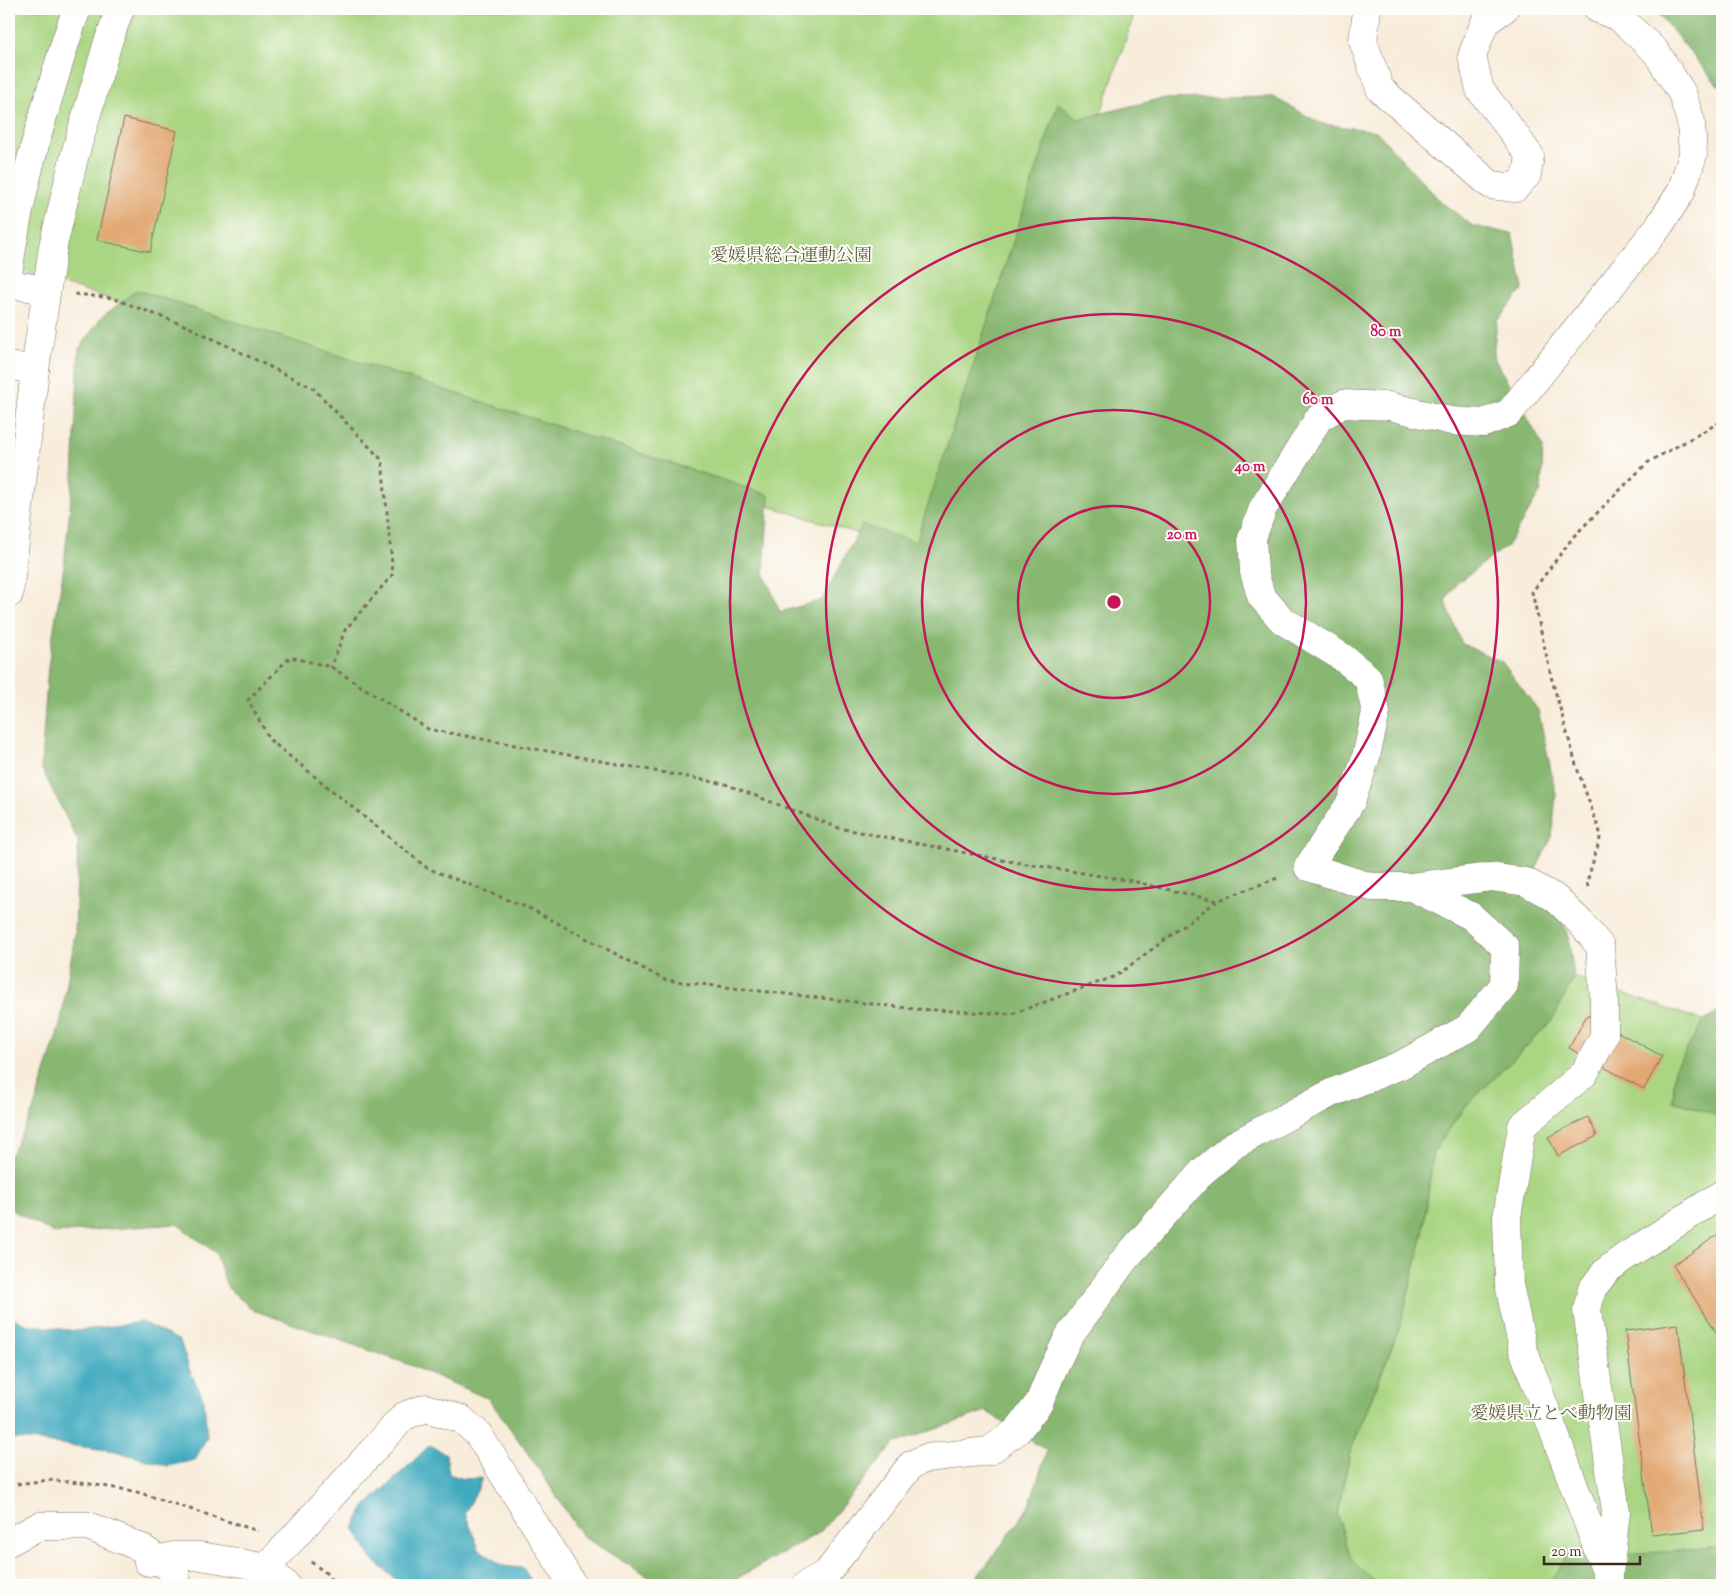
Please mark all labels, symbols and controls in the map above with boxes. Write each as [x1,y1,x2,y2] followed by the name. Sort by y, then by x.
[710,244,872,270] park label: 愛媛県総合運動公園
[1370,322,1402,343] text: 80 m
[1303,390,1334,411] text: 60 m
[1234,457,1266,478] text: 40 m
[1167,525,1198,546] text: 20 m
[1105,593,1123,611] centre of rings
[1470,1402,1632,1428] park label: 愛媛県立とべ動物園
[1544,1534,1640,1566] scale bar
[1551,1542,1582,1563] text: 20 m

